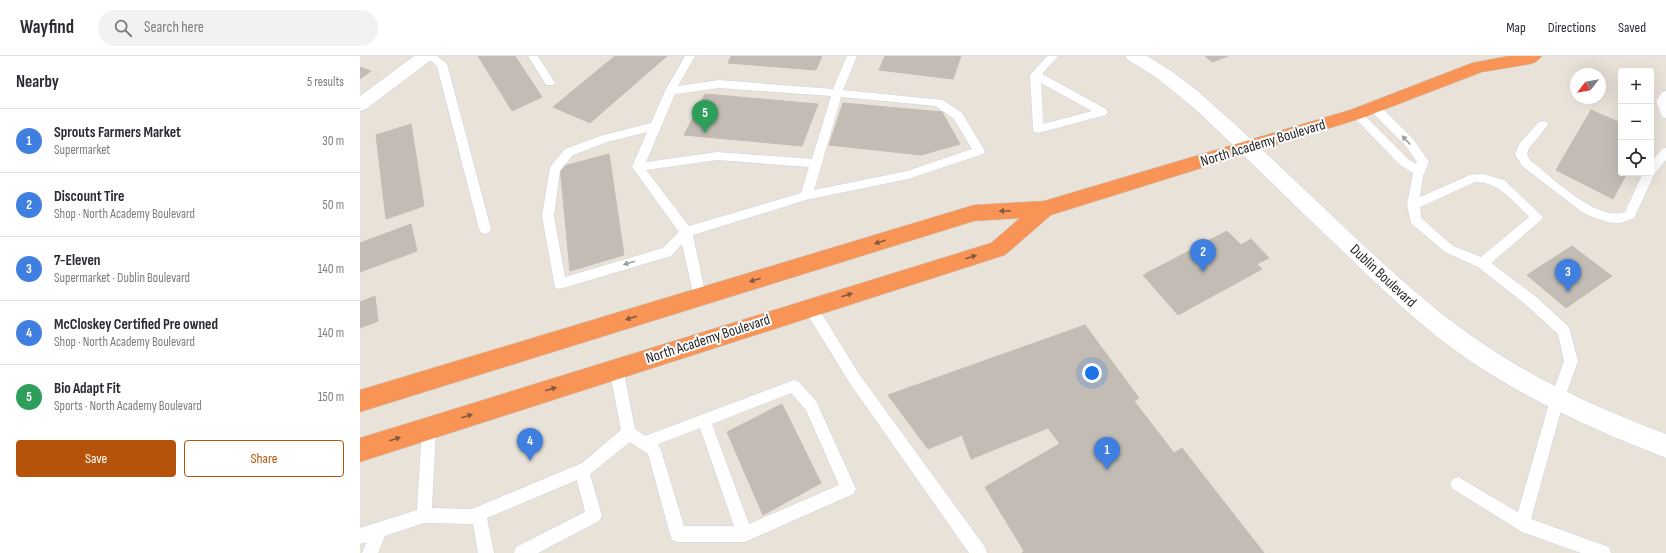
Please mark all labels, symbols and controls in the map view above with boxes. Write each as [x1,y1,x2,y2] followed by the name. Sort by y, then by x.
[98,10,378,46] search box
[20,16,74,39] text: Wayfind
[112,17,134,39] icon: search
[144,18,204,37] text: Search here
[1506,19,1526,36] text: Map
[1548,19,1596,36] text: Directions
[1618,19,1646,36] text: Saved
[1570,68,1606,104] north arrow
[1618,68,1654,176] map controls
[1618,68,1654,104] button: +
[16,72,59,92] text: Nearby
[307,74,344,90] text: 5 results
[692,100,718,133] pin: 5
[1618,104,1654,140] button: −
[1198,115,1328,171] street label: North Academy Boulevard
[54,123,181,142] text: Sprouts Farmers Market
[26,133,32,149] text: 1
[322,133,344,149] text: 30 m
[1401,135,1411,145] one-way arrow
[1618,140,1654,176] button: locate
[54,142,110,158] text: Supermarket
[54,187,124,206] text: Discount Tire
[26,197,32,213] text: 2
[323,197,344,213] text: 50 m
[54,206,195,222] text: Shop · North Academy Boulevard
[999,208,1011,215] one-way arrow
[873,239,885,245] one-way arrow
[1190,239,1216,272] pin: 2
[1346,240,1420,312] street label: Dublin Boulevard
[54,251,101,270] text: 7-Eleven
[965,254,977,260] one-way arrow
[1555,259,1581,292] pin: 3
[623,260,635,266] one-way arrow
[26,261,32,277] text: 3
[318,261,344,277] text: 140 m
[54,270,190,286] text: Supermarket · Dublin Boulevard
[749,277,761,283] one-way arrow
[841,292,853,298] one-way arrow
[643,310,773,368] street label: North Academy Boulevard
[54,315,218,334] text: McCloskey Certified Pre owned
[625,315,637,321] one-way arrow
[26,325,32,341] text: 4
[318,325,344,341] text: 140 m
[54,334,195,350] text: Shop · North Academy Boulevard
[1082,363,1102,383] your location
[54,379,121,398] text: Bio Adapt Fit
[545,386,557,392] one-way arrow
[26,389,32,405] text: 5
[318,389,344,405] text: 150 m
[54,398,202,414] text: Sports · North Academy Boulevard
[461,413,473,419] one-way arrow
[517,428,543,461] pin: 4
[389,436,401,442] one-way arrow
[1094,437,1120,470] pin: 1
[16,440,176,477] button: Save
[184,440,344,477] button: Share

